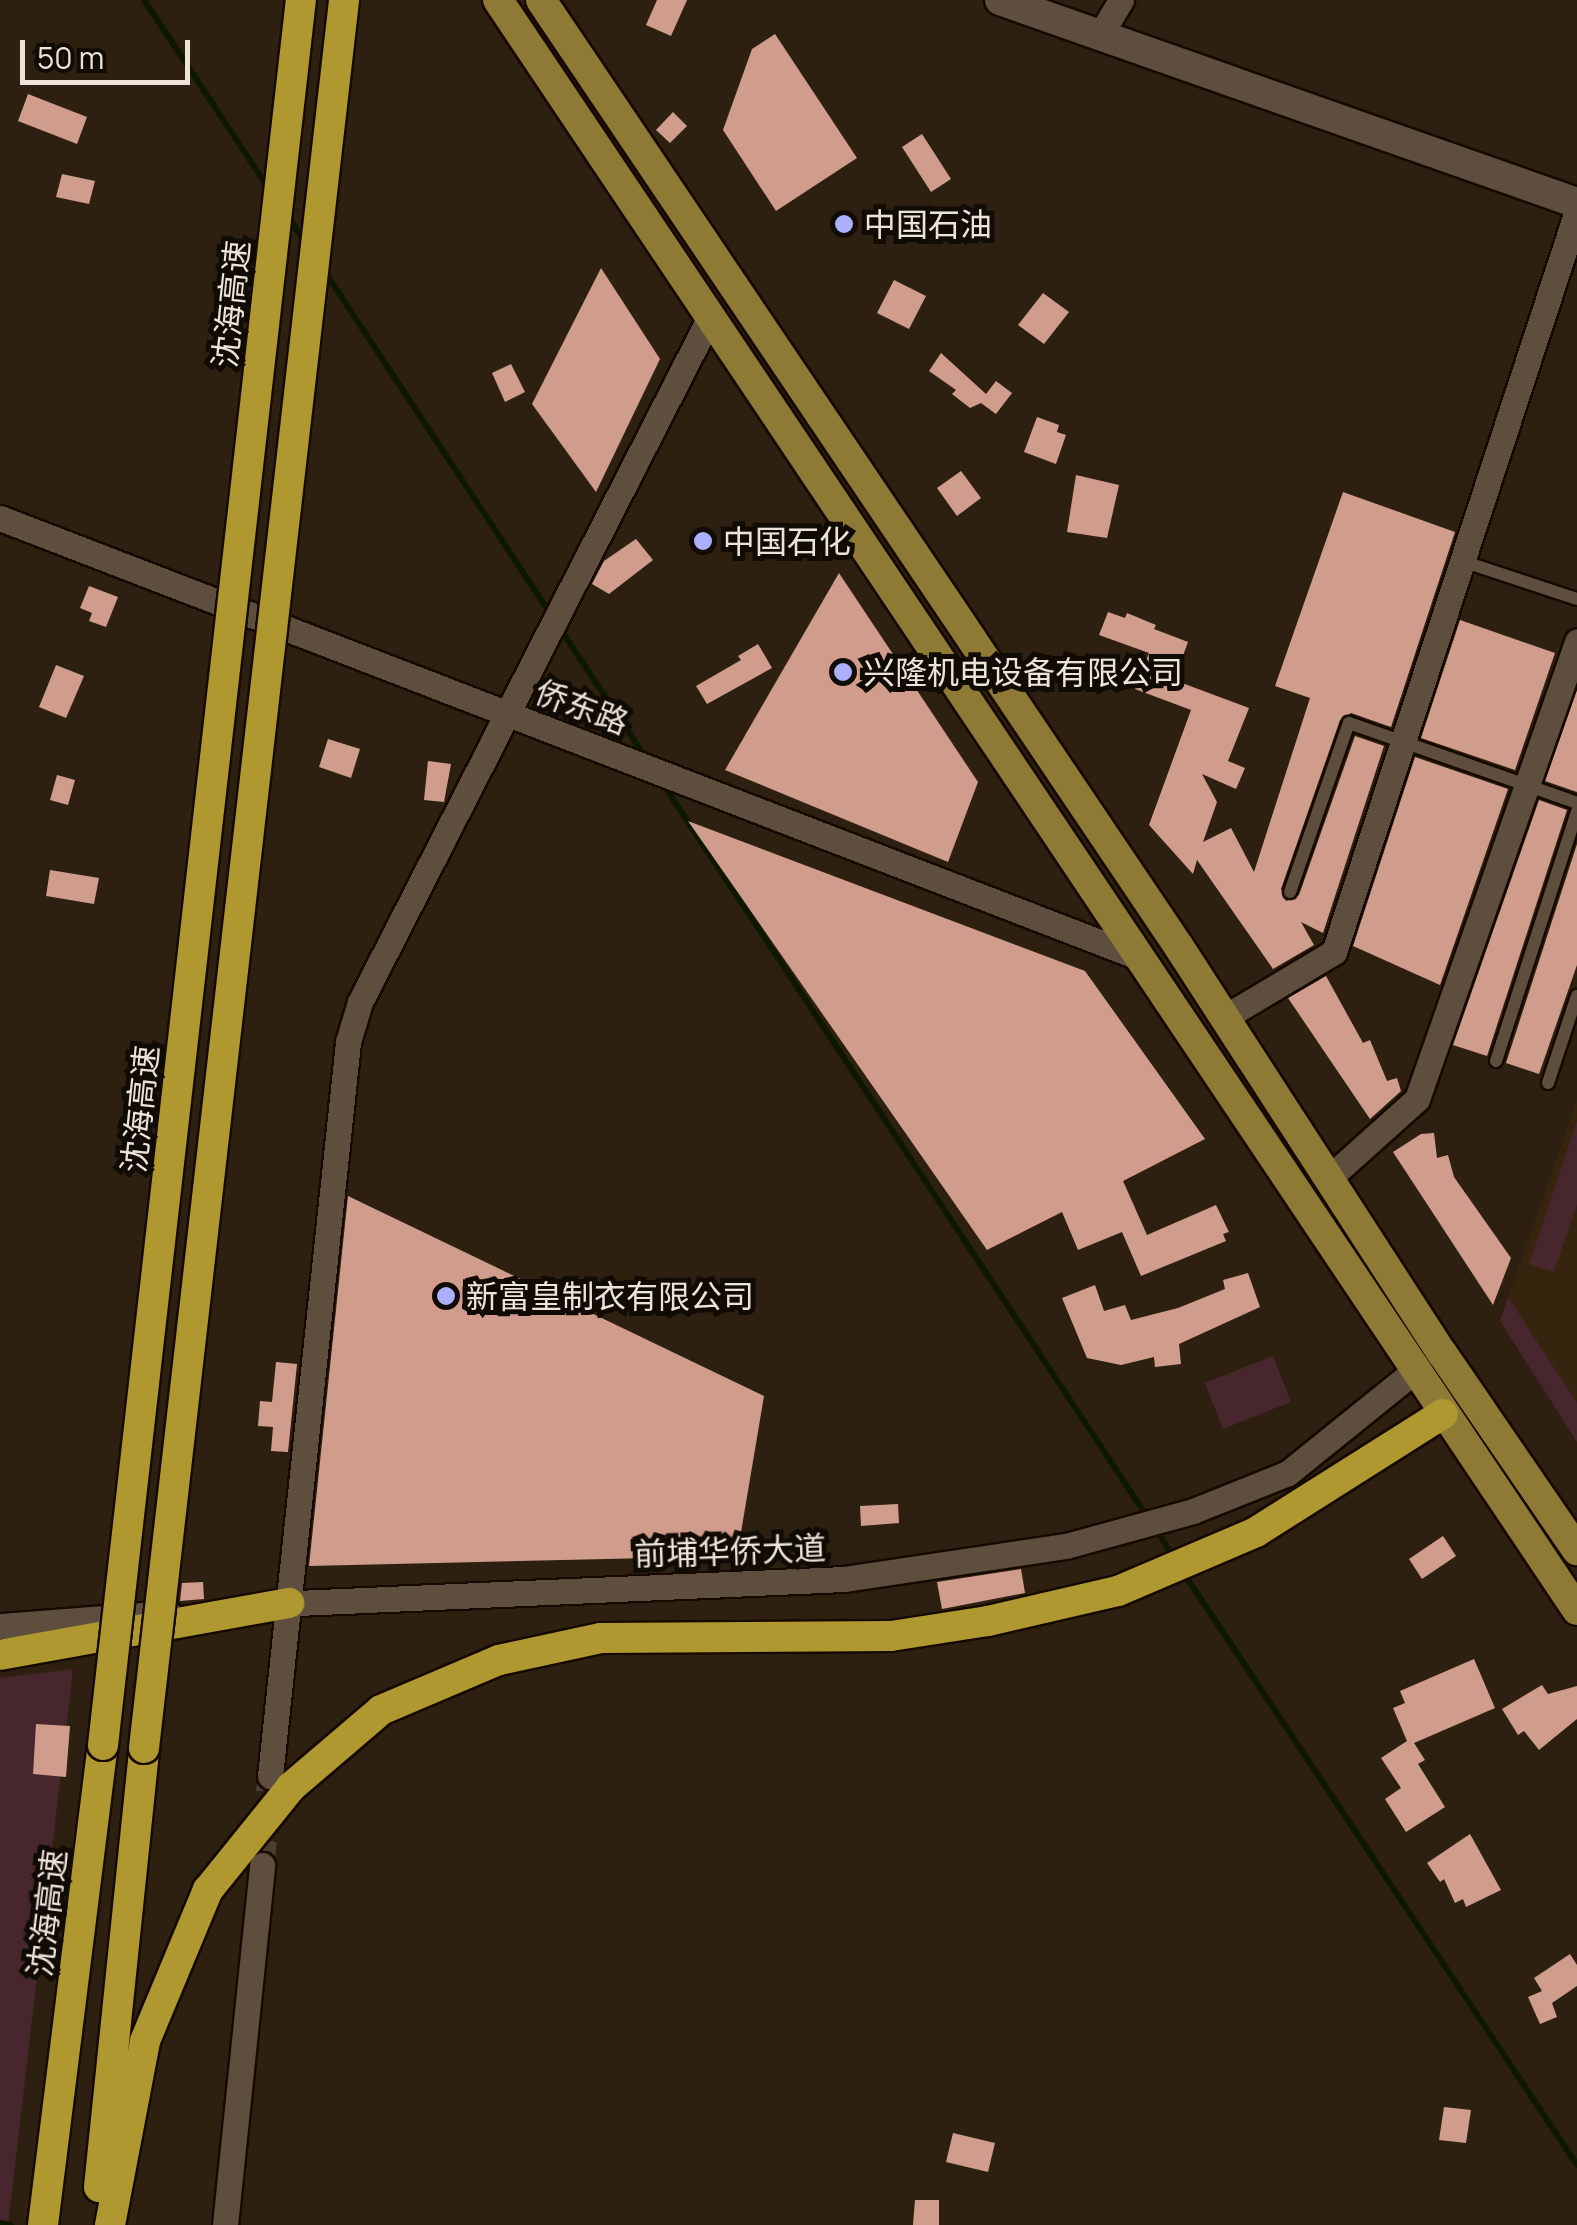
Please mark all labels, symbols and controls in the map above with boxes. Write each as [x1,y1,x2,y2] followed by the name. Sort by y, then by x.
[25,20,195,82] scale bar
[37,37,104,78] text: 50 m
[864,205,992,243] place label: 中国石油
[833,213,855,235] marker: 中国石油
[205,238,257,370] street label: 沈海高速
[723,522,851,560] place label: 中国石化
[692,530,714,552] marker: 中国石化
[863,653,1183,691] place label: 兴隆机电设备有限公司
[832,661,854,683] marker: 兴隆机电设备有限公司
[530,672,634,742] street label: 侨东路
[114,1043,166,1175] street label: 沈海高速
[466,1277,754,1315] place label: 新富皇制衣有限公司
[435,1285,457,1307] marker: 新富皇制衣有限公司
[633,1528,827,1574] street label: 前埔华侨大道
[20,1847,74,1979] street label: 沈海高速

